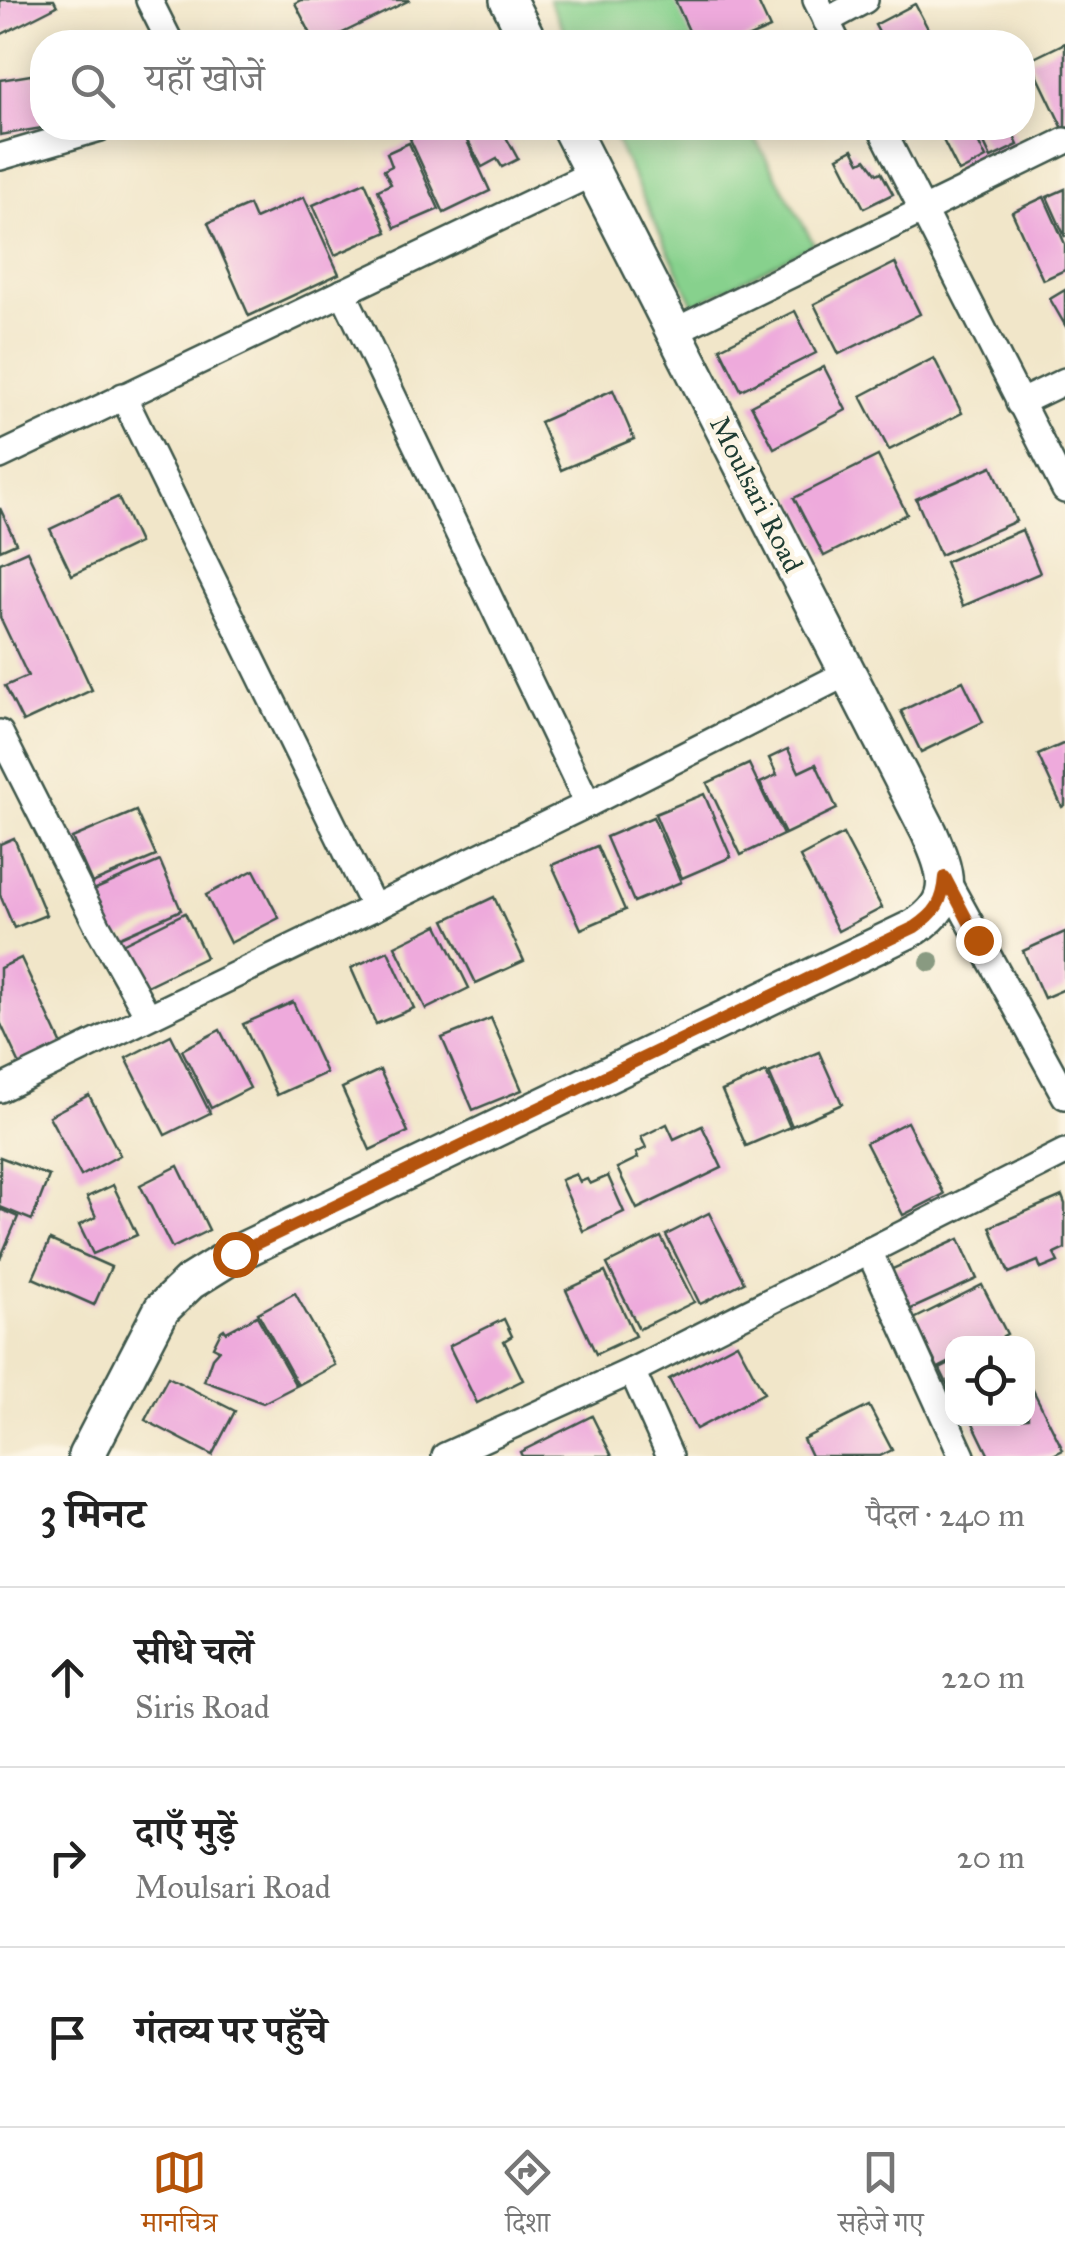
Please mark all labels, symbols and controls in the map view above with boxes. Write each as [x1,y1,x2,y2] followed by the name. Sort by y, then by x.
[30,30,1035,140] search box
[145,55,264,101] text: यहाँ खोजें
[65,58,120,113] icon: search
[702,410,811,578] street label: Moulsari Road
[956,918,1002,964] route end
[213,1232,259,1278] route start
[945,1336,1035,1426] map controls
[945,1336,1035,1426] button: locate
[40,1488,145,1540] text: 3 मिनट
[866,1496,1025,1535] text: पैदल · 240 m
[135,1628,253,1674] text: सीधे चलें
[40,1650,95,1705] icon: ahead
[941,1658,1025,1697] text: 220 m
[135,1688,270,1727] text: Siris Road
[135,1808,236,1854] text: दाएँ मुड़ें
[40,1830,95,1885] icon: right
[957,1838,1025,1877] text: 20 m
[135,1868,331,1907] text: Moulsari Road
[135,2007,327,2053] text: गंतव्य पर पहुँचे
[40,2010,95,2065] icon: arrive
[141,2145,217,2250] tab: मानचित्र
[500,2145,555,2250] tab: दिशा
[838,2145,924,2250] tab: सहेजे गए

